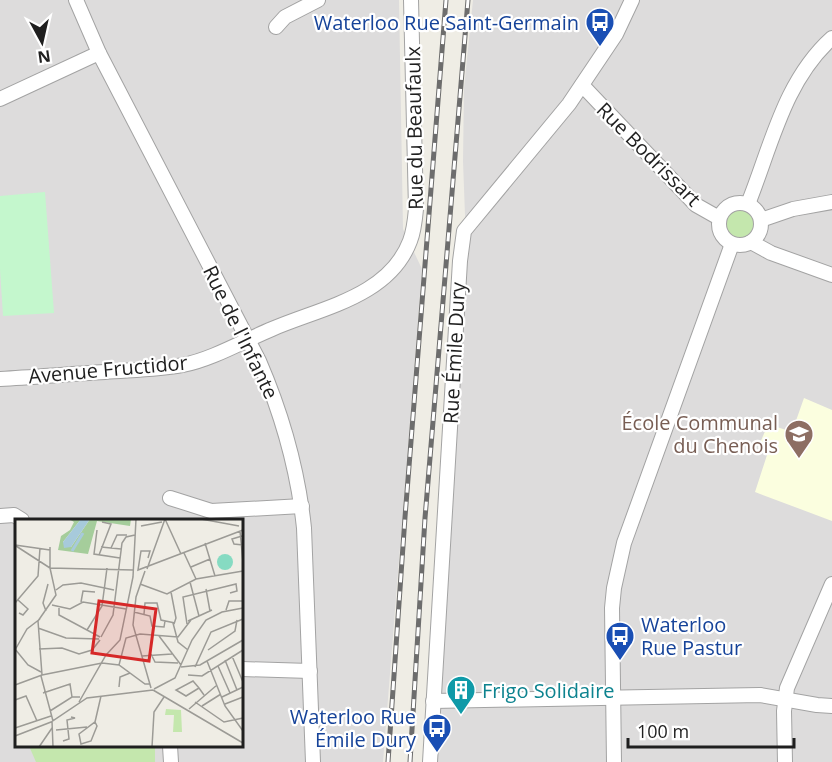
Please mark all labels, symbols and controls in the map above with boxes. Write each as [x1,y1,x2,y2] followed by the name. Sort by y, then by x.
[584,6,616,48] bus stop icon: Waterloo Rue Saint-Germain
[314,9,579,36] place label: Waterloo Rue Saint-Germain
[12,12,72,72] north arrow
[36,45,52,69] text: N
[399,45,429,210] street label: Rue du Beaufaulx
[591,96,707,212] street label: Rue Bodrissart
[197,261,285,403] street label: Rue de l'Infante
[437,280,471,425] street label: Rue Émile Dury
[27,349,189,389] street label: Avenue Fructidor
[621,409,778,459] place label: École Communal du Chenois
[783,418,815,460] school or university icon: École Communal du Chenois
[15,519,243,747] inset map
[641,611,742,661] place label: Waterloo Rue Pastur
[604,620,636,662] bus stop icon: Waterloo Rue Pastur
[445,674,477,716] building icon: Frigo Solidaire
[482,677,615,704] place label: Frigo Solidaire
[290,703,417,753] place label: Waterloo Rue Émile Dury
[628,711,794,749] scale bar
[421,712,453,754] bus stop icon: Waterloo Rue Émile Dury
[637,719,689,743] text: 100 m

